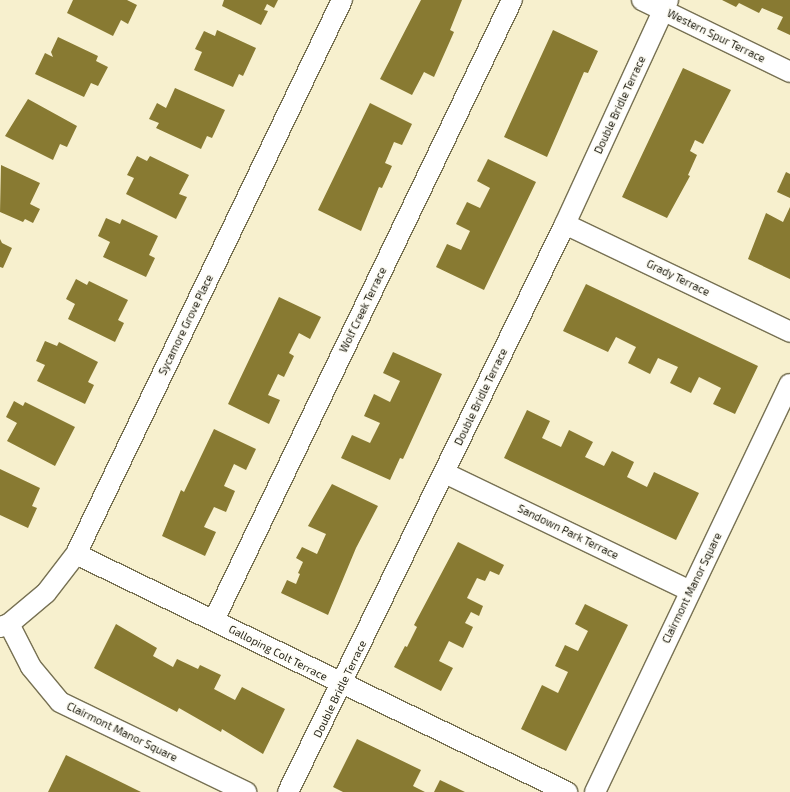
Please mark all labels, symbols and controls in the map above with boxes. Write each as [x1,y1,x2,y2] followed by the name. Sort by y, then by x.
[665,6,767,66] street label: Western Spur Terrace
[591,54,649,156] street label: Double Bridle Terrace
[644,257,712,299] street label: Grady Terrace
[336,265,390,355] street label: Wolf Creek Terrace
[156,273,216,377] street label: Sycamore Grove Place
[452,346,510,448] street label: Double Bridle Terrace
[515,502,621,562] street label: Sandown Park Terrace
[659,530,725,646] street label: Clairmont Manor Square
[226,622,330,684] street label: Galloping Colt Terrace
[311,638,369,740] street label: Double Bridle Terrace
[64,699,180,765] street label: Clairmont Manor Square

